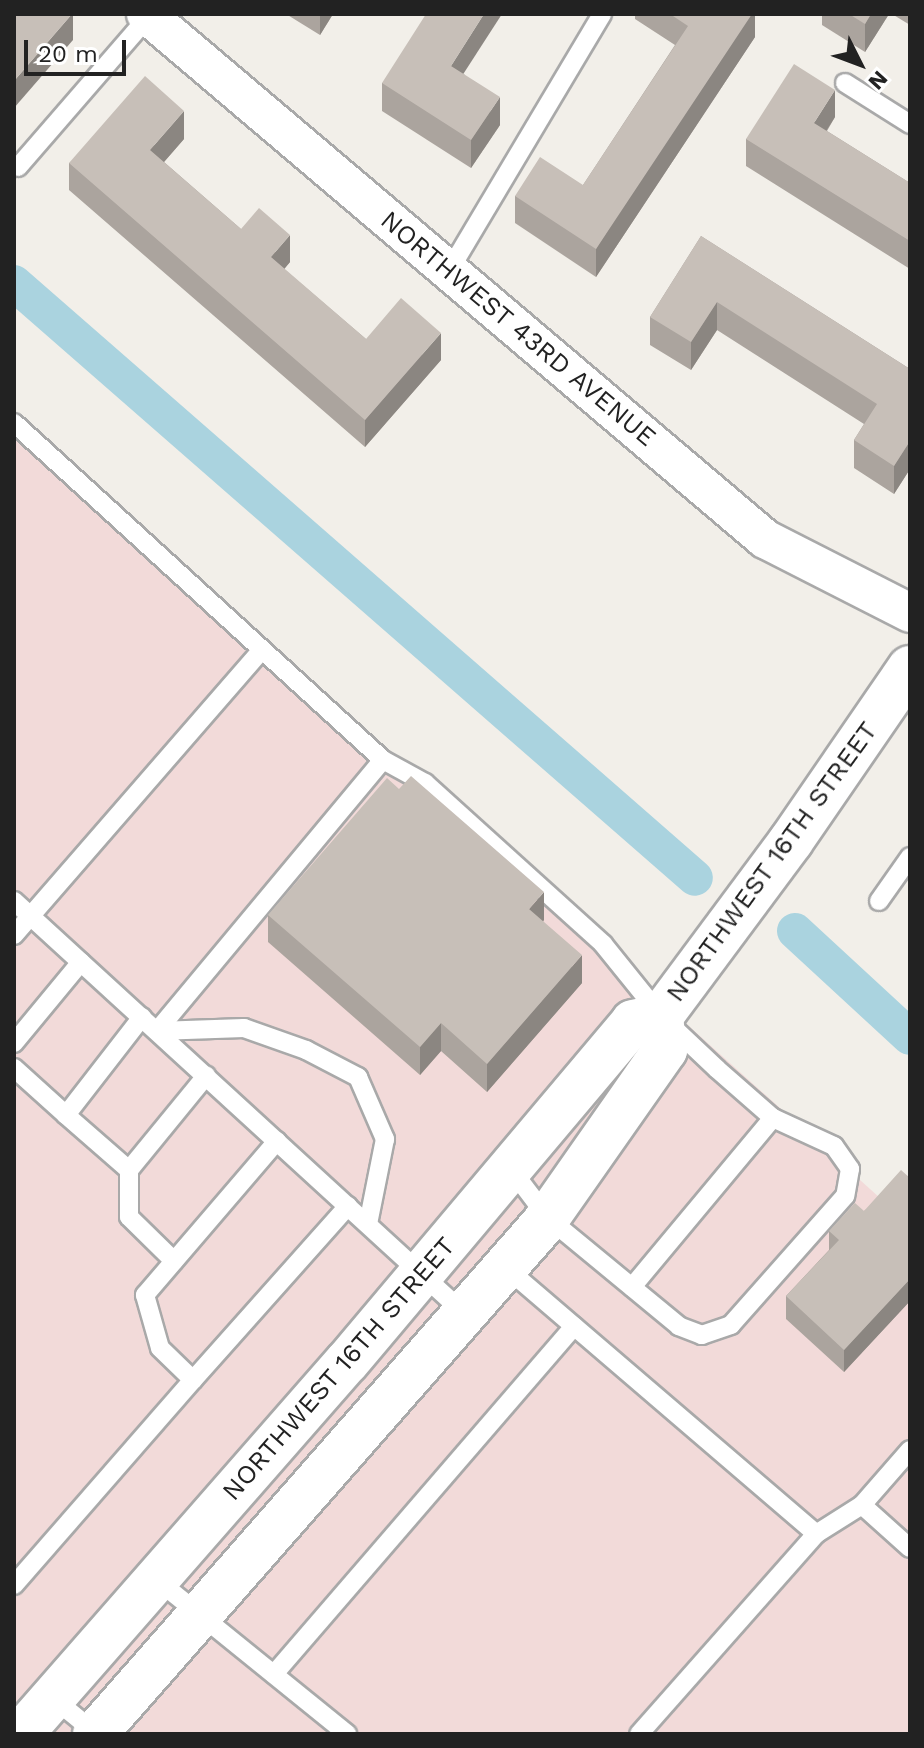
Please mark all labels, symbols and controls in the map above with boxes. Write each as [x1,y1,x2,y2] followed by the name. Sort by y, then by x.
[28,24,130,74] scale bar
[820,24,900,104] north arrow
[38,40,98,68] text: 20 m
[863,66,893,95] text: N
[373,204,663,454] street label: NORTHWEST 43RD AVENUE
[660,716,884,1008] street label: NORTHWEST 16TH STREET
[216,1231,462,1507] street label: NORTHWEST 16TH STREET

